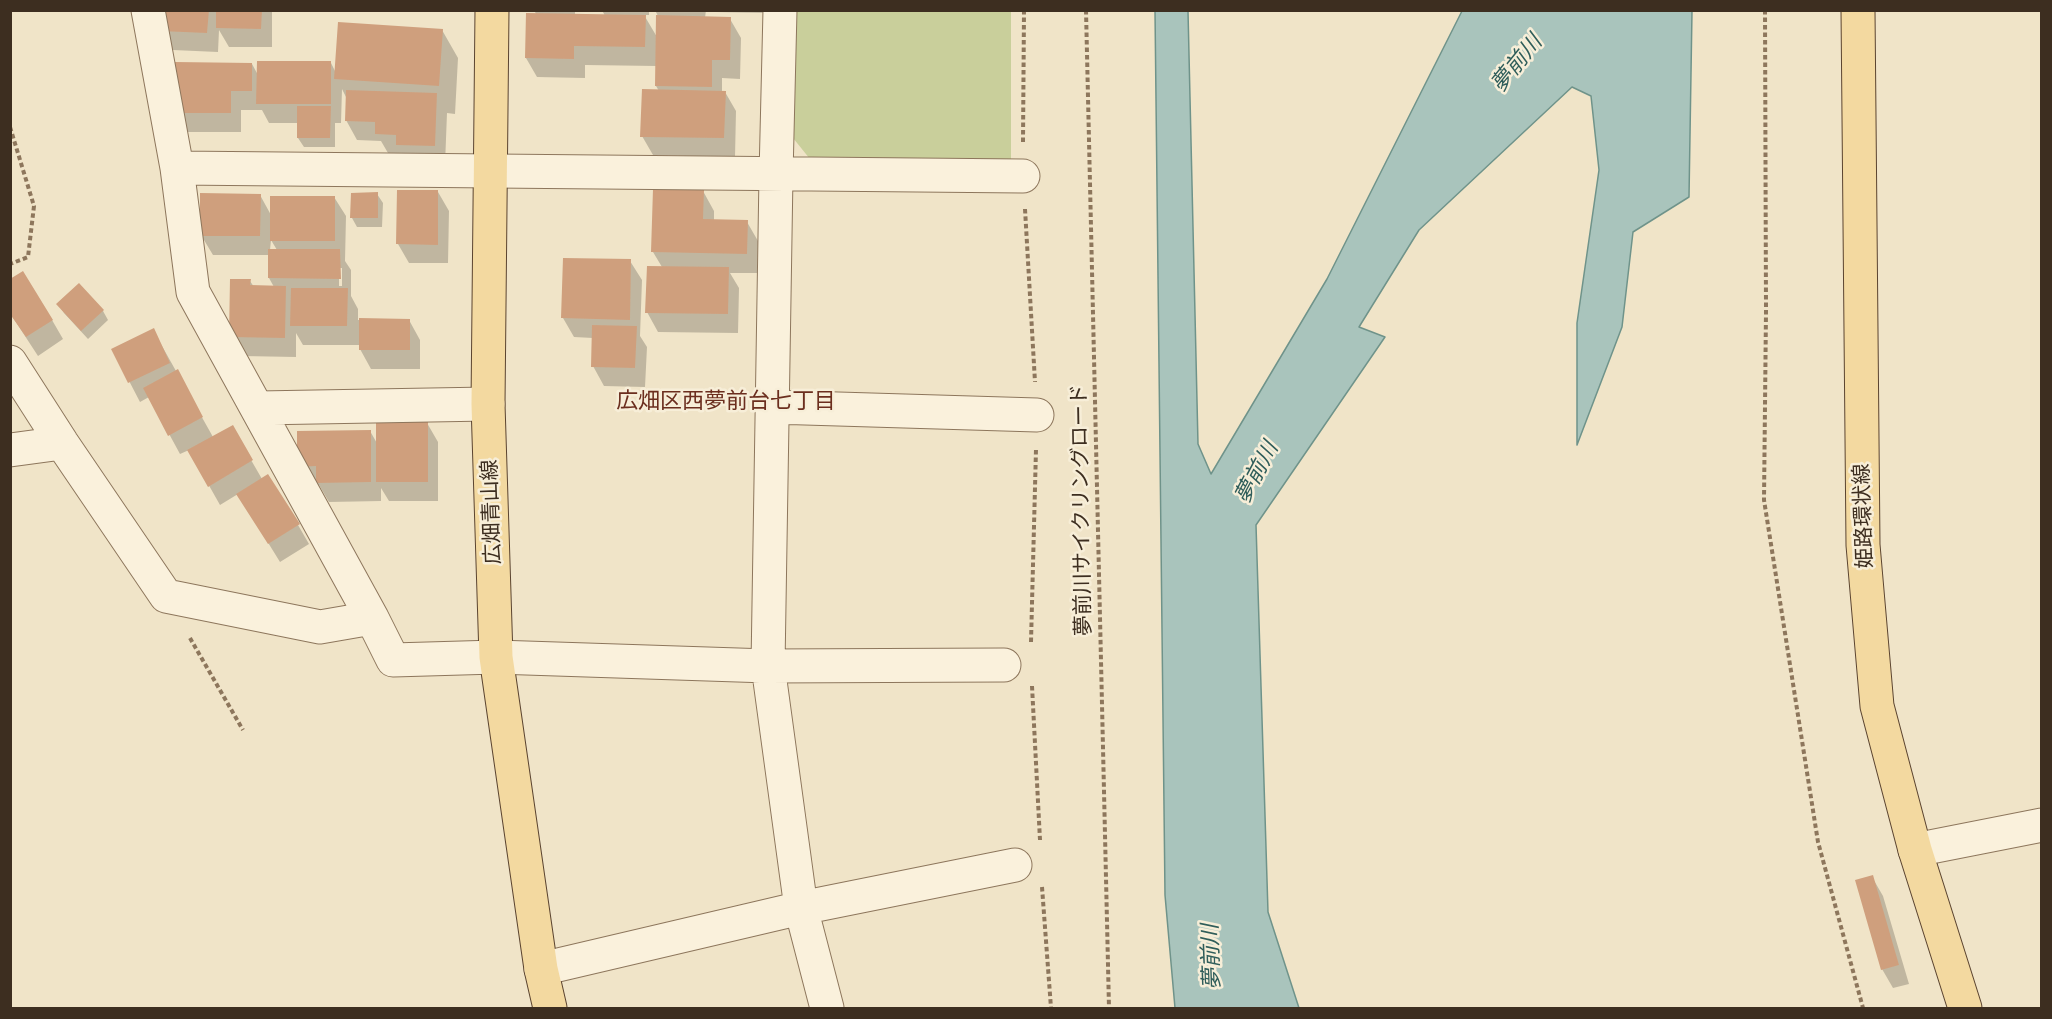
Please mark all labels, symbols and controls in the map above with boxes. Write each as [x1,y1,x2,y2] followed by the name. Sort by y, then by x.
[1486,30,1548,98] water label: 夢前川
[1067,384,1097,636] street label: 夢前川サイクリングロード
[616,389,836,415] district label: 広畑区西夢前台七丁目
[1230,438,1284,508] water label: 夢前川
[478,459,506,565] street label: 広畑青山線
[1850,463,1878,569] street label: 姫路環状線
[1198,924,1226,990] water label: 夢前川

